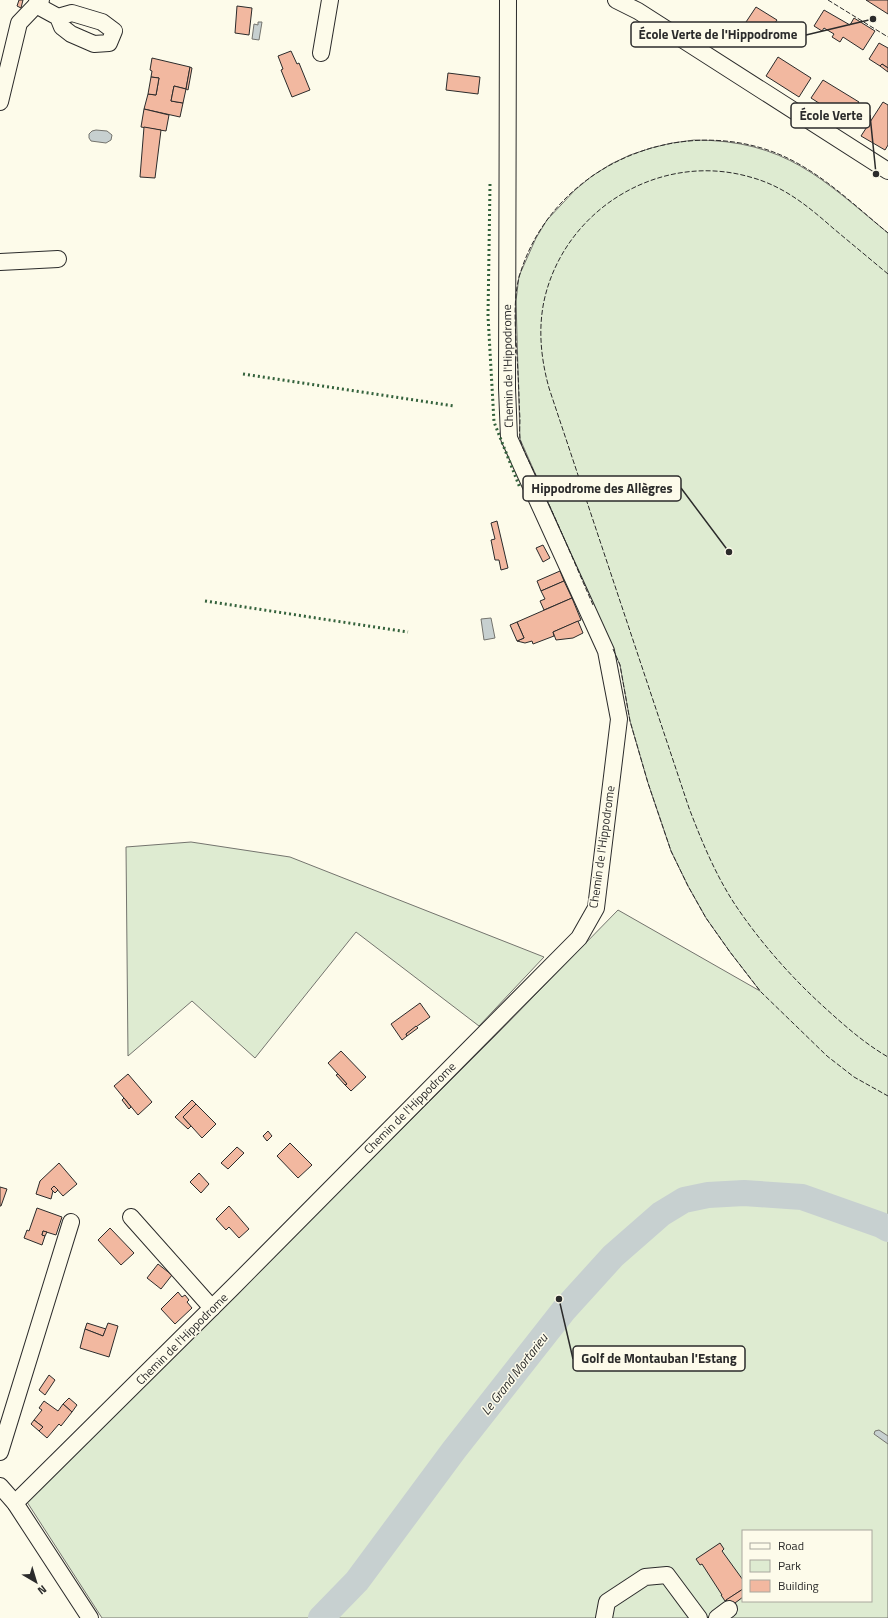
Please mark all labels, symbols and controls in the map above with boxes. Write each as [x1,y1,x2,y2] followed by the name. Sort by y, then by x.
[631,22,806,47] callout: École Verte de l'Hippodrome
[639,24,798,44] text: École Verte de l'Hippodrome
[791,103,870,128] callout: École Verte
[799,105,863,125] text: École Verte
[497,304,518,428] street label: Chemin de l'Hippodrome
[523,476,681,501] callout: Hippodrome des Allègres
[531,478,673,498] text: Hippodrome des Allègres
[583,784,620,909] street label: Chemin de l'Hippodrome
[359,1057,460,1158] street label: Chemin de l'Hippodrome
[131,1288,232,1389] street label: Chemin de l'Hippodrome
[476,1328,553,1419] water label: Le Grand Mortarieu
[573,1346,745,1371] callout: Golf de Montauban l'Estang
[581,1348,737,1368] text: Golf de Montauban l'Estang
[742,1530,872,1602] legend
[778,1536,804,1555] text: Road
[778,1556,801,1575] text: Park
[16,1562,56,1602] north arrow
[778,1576,819,1595] text: Building
[34,1581,50,1599] text: N

